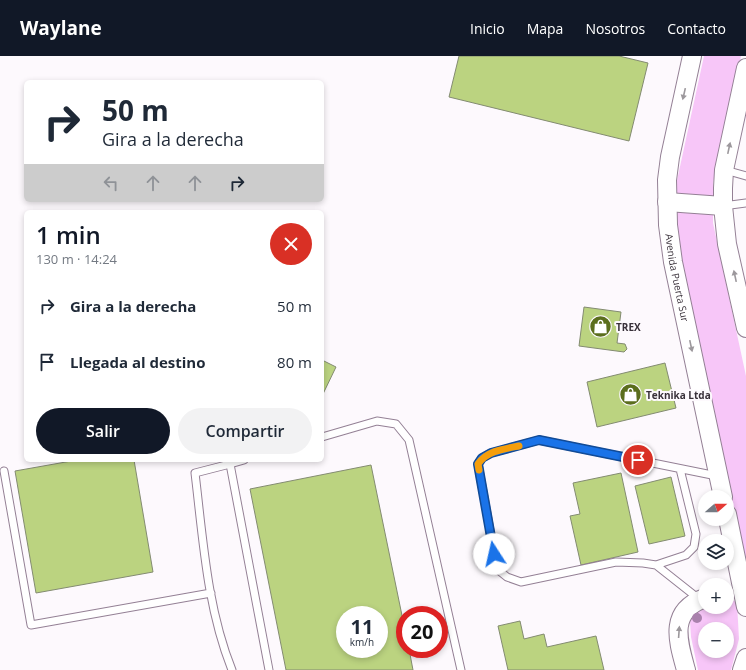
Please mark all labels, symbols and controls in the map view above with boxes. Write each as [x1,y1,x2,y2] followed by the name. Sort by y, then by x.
[20,15,102,41] text: Waylane
[470,19,505,38] text: Inicio
[527,19,563,38] text: Mapa
[585,19,645,38] text: Nosotros
[667,19,726,38] text: Contacto
[680,88,686,100] one-way arrow
[102,91,169,129] text: 50 m
[36,96,88,148] icon: right
[102,127,244,151] text: Gira a la derecha
[726,142,732,154] one-way arrow
[100,172,122,194] icon: left
[142,172,164,194] icon: ahead
[184,172,206,194] icon: ahead
[226,172,248,194] icon: right
[36,218,101,251] text: 1 min
[270,223,312,265] button: close
[662,233,692,323] street label: Avenida Puerta Sur
[36,250,117,268] text: 130 m · 14:24
[731,270,737,282] one-way arrow
[36,295,58,317] icon: right
[70,296,196,316] text: Gira a la derecha
[277,296,312,316] text: 50 m
[587,314,613,340] shop icon: TREX
[616,320,641,334] place label: TREX
[689,340,695,352] one-way arrow
[36,351,58,373] icon: arrive
[70,352,205,372] text: Llegada al destino
[277,352,312,372] text: 80 m
[618,382,644,408] shop icon: Teknika Ltda
[646,388,711,402] place label: Teknika Ltda
[36,408,170,454] button: Salir
[178,408,312,454] button: Compartir
[621,443,655,477] pin
[627,449,649,471] icon: arrive
[698,490,734,526] north arrow
[698,490,734,658] map controls
[473,533,515,575] position arrow
[698,534,734,570] button: layers
[698,578,734,614] button: +
[396,606,448,658] speed limit sign: 20
[351,613,373,640] text: 11
[698,622,734,658] button: −
[675,626,682,638] one-way arrow
[350,635,374,649] text: km/h

